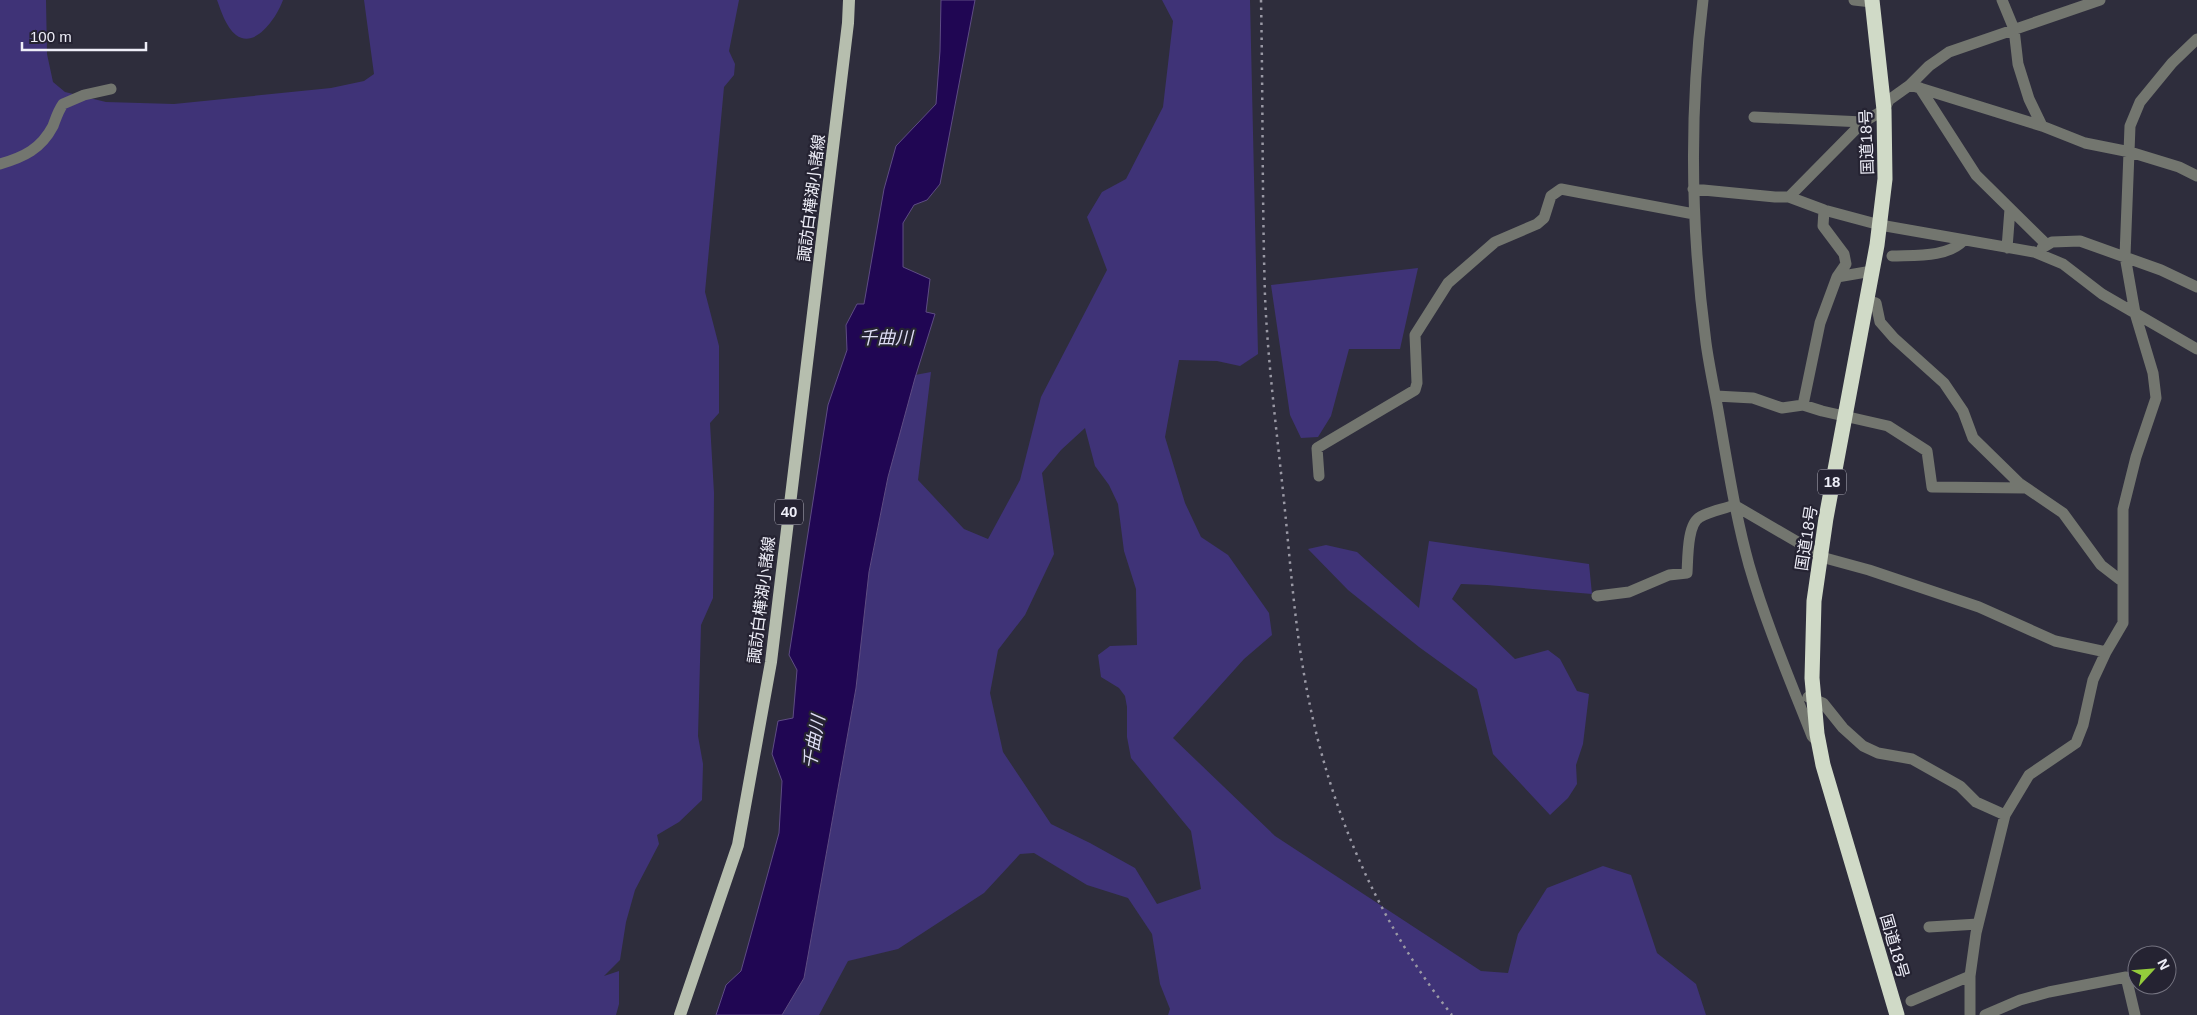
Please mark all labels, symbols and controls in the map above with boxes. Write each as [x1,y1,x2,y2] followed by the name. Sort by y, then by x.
[22,20,146,52] scale bar
[30,28,72,45] text: 100 m
[1857,109,1876,175] street label: 国道18号
[795,133,828,263] street label: 諏訪白樺湖小諸線
[859,328,915,348] water label: 千曲川
[1818,470,1846,494] road number: 18
[775,500,803,524] road number: 40
[1793,504,1820,572] street label: 国道18号
[745,535,778,665] street label: 諏訪白樺湖小諸線
[799,712,829,770] water label: 千曲川
[1877,912,1912,980] street label: 国道18号
[2127,945,2177,995] north arrow
[2154,956,2173,972] text: N

